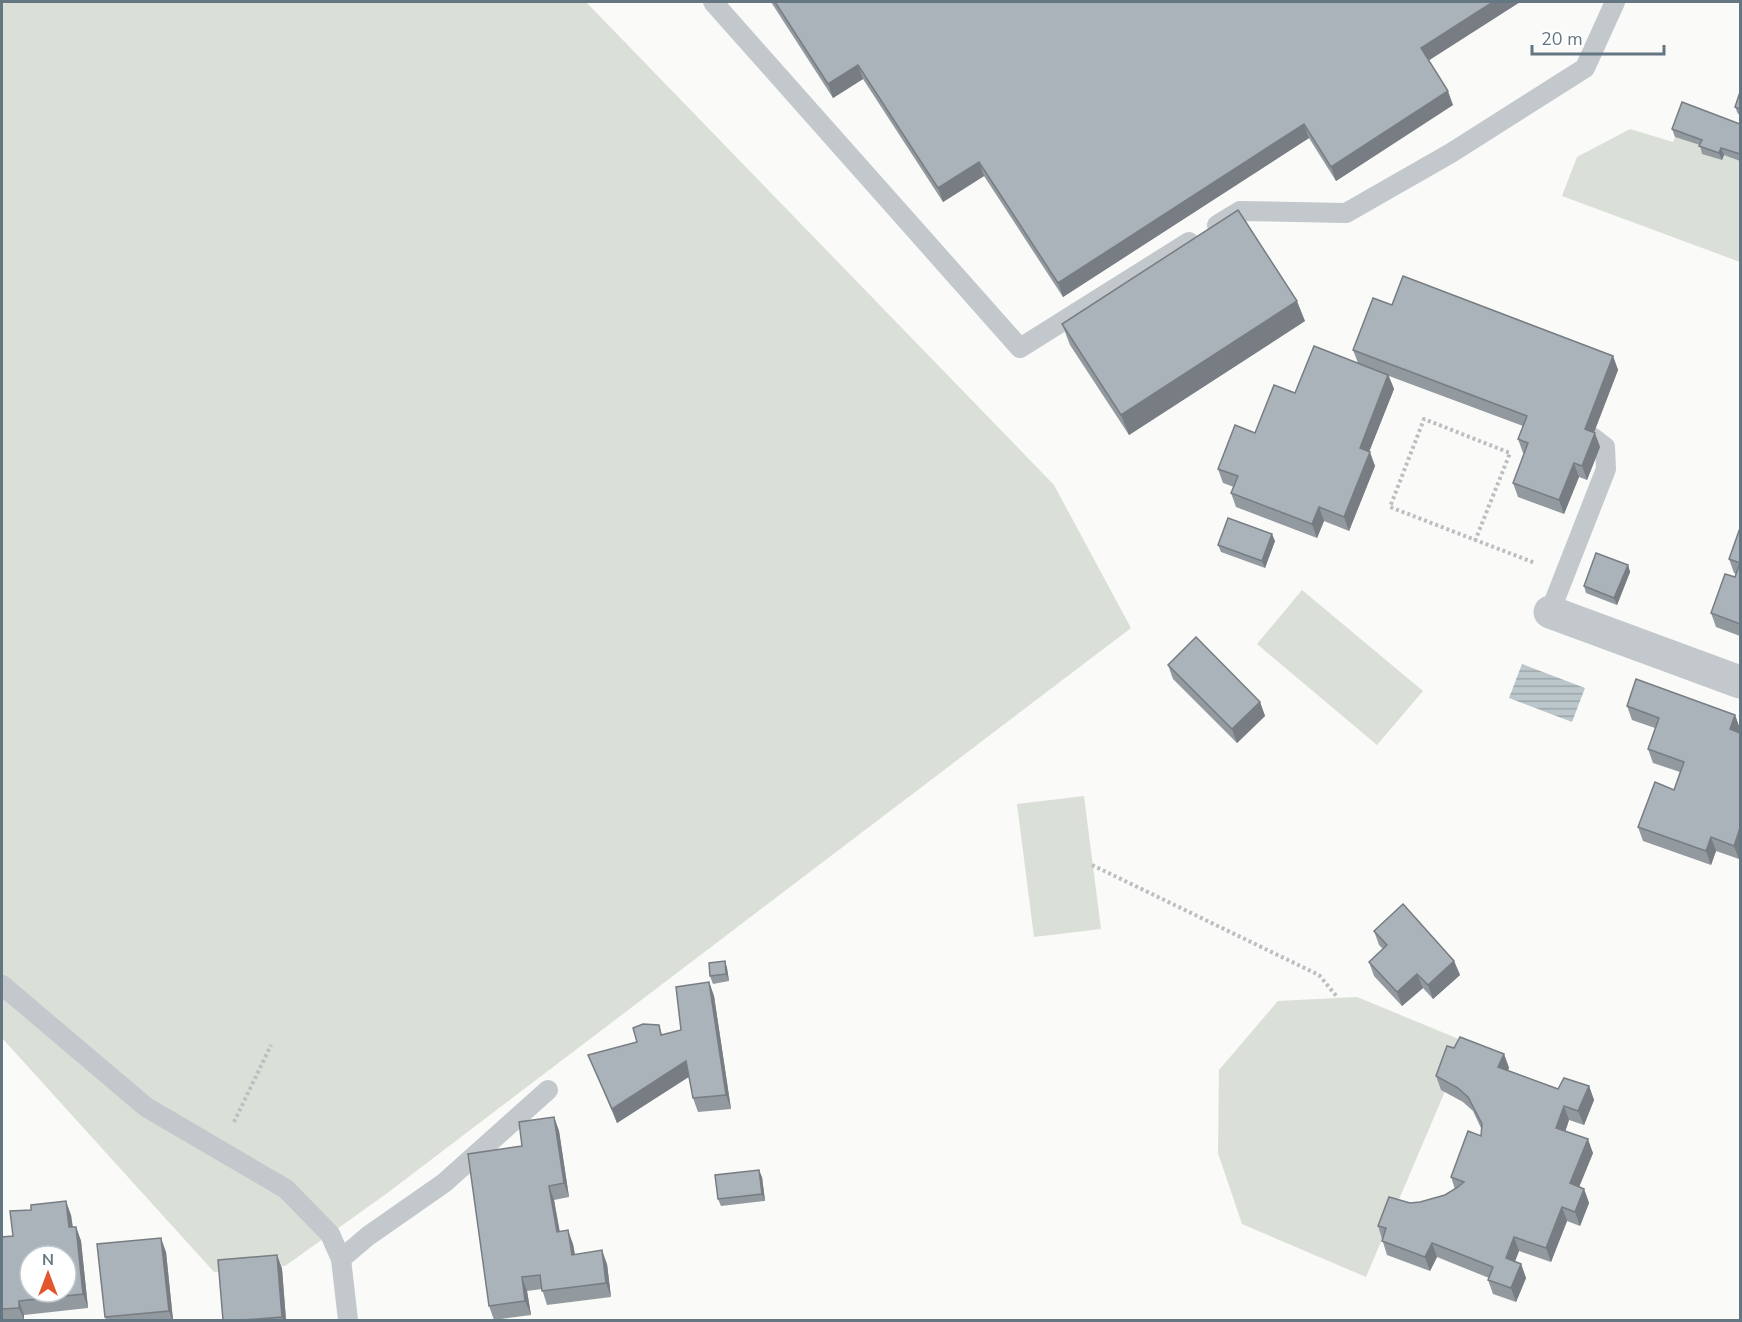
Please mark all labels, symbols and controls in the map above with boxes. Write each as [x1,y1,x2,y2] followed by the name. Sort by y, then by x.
[1532,18,1664,56] scale bar
[1541,27,1583,51] text: 20 m
[18,1244,78,1304] north arrow
[42,1249,54,1271] text: N

